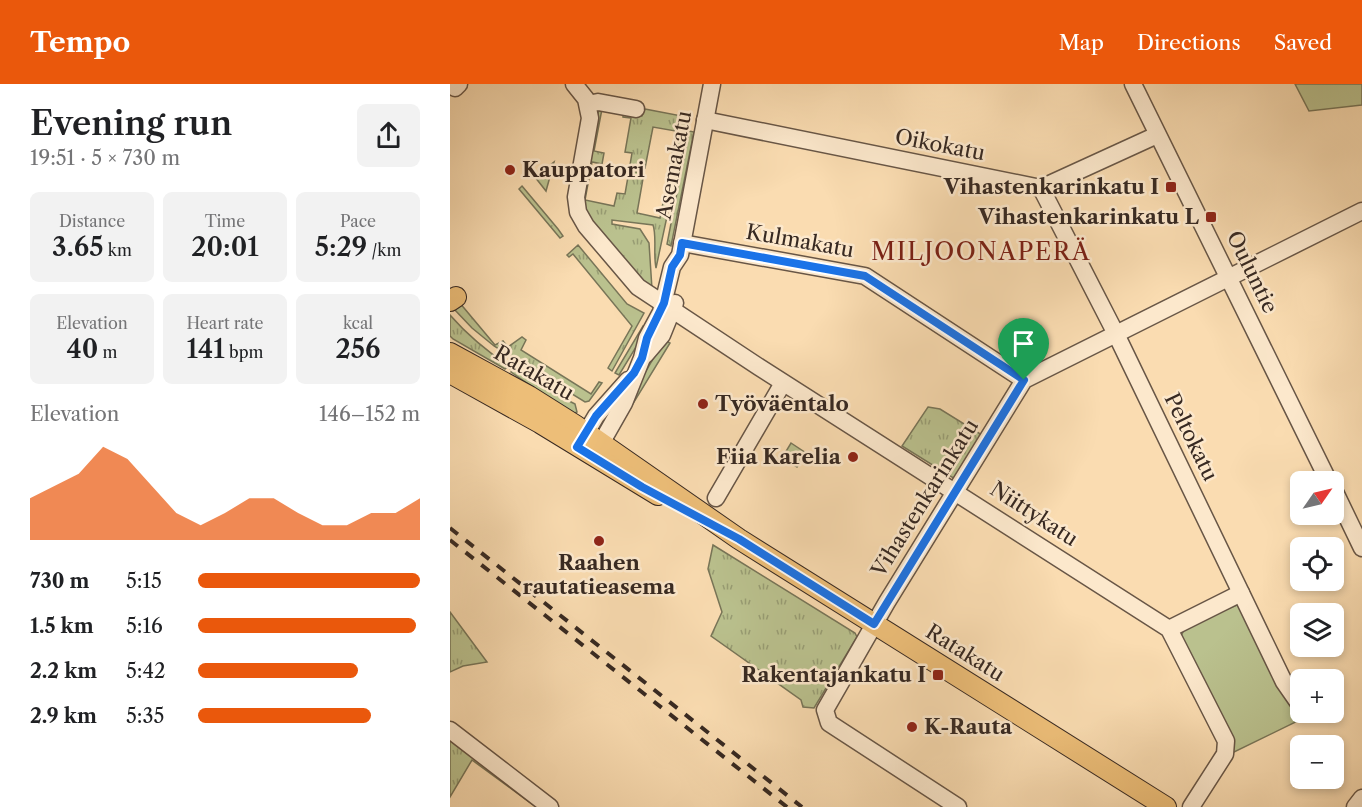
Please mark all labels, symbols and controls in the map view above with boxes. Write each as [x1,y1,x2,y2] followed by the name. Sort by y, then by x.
[30,25,130,59] text: Tempo
[1059,30,1104,55] text: Map
[1137,30,1241,55] text: Directions
[1274,30,1332,55] text: Saved
[30,103,232,144] text: Evening run
[357,104,420,167] button: share
[651,108,696,222] street label: Asemakatu
[893,124,987,165] street label: Oikokatu
[30,146,180,170] text: 19:51 · 5 × 730 m
[522,157,645,182] place label: Kauppatori
[503,163,517,177] marker: Kauppatori
[943,174,1159,199] place label: Vihastenkarinkatu I
[1164,180,1178,194] marker: Vihastenkarinkatu I
[977,204,1199,229] place label: Vihastenkarinkatu L
[1204,210,1218,224] marker: Vihastenkarinkatu L
[59,211,125,231] text: Distance
[205,211,245,231] text: Time
[340,211,376,231] text: Pace
[744,219,856,262] street label: Kulmakatu
[1222,227,1283,317] street label: Ouluntie
[52,231,103,263] text: 3.65
[191,231,259,263] text: 20:01
[315,231,367,263] text: 5:29
[871,237,1091,266] district label: MILJOONAPERÄ
[103,240,132,260] text: km
[367,240,401,260] text: /km
[56,313,128,333] text: Elevation
[186,313,264,333] text: Heart rate
[343,313,373,333] text: kcal
[998,318,1049,380] pin
[1007,327,1040,360] icon: arrive
[67,333,98,365] text: 40
[187,333,225,365] text: 141
[336,333,380,365] text: 256
[490,340,579,405] street label: Ratakatu
[98,342,117,362] text: m
[225,342,263,362] text: bpm
[1159,389,1223,485] street label: Peltokatu
[715,391,849,416] place label: Työväentalo
[696,397,710,411] marker: Työväentalo
[30,402,119,426] text: Elevation
[319,402,420,426] text: 146–152 m
[865,414,983,582] street label: Vihastenkarinkatu
[716,444,842,469] place label: Fiia Karelia
[846,450,860,464] marker: Fiia Karelia
[1290,471,1344,525] north arrow
[1290,471,1344,789] map controls
[986,476,1083,551] street label: Niittykatu
[592,534,606,548] marker: Raahen rautatieasema
[1290,537,1344,591] button: locate
[523,550,676,599] place label: Raahen rautatieasema
[30,569,89,593] text: 730 m
[126,569,162,593] text: 5:15
[1290,603,1344,657] button: layers
[30,614,94,638] text: 1.5 km
[126,614,163,638] text: 5:16
[921,619,1009,687] street label: Ratakatu
[30,659,97,683] text: 2.2 km
[126,659,166,683] text: 5:42
[741,662,926,687] place label: Rakentajankatu I
[931,668,945,682] marker: Rakentajankatu I
[1290,669,1344,723] button: +
[30,704,97,728] text: 2.9 km
[126,704,164,728] text: 5:35
[924,714,1013,739] place label: K-Rauta
[905,720,919,734] marker: K-Rauta
[1290,735,1344,789] button: −

